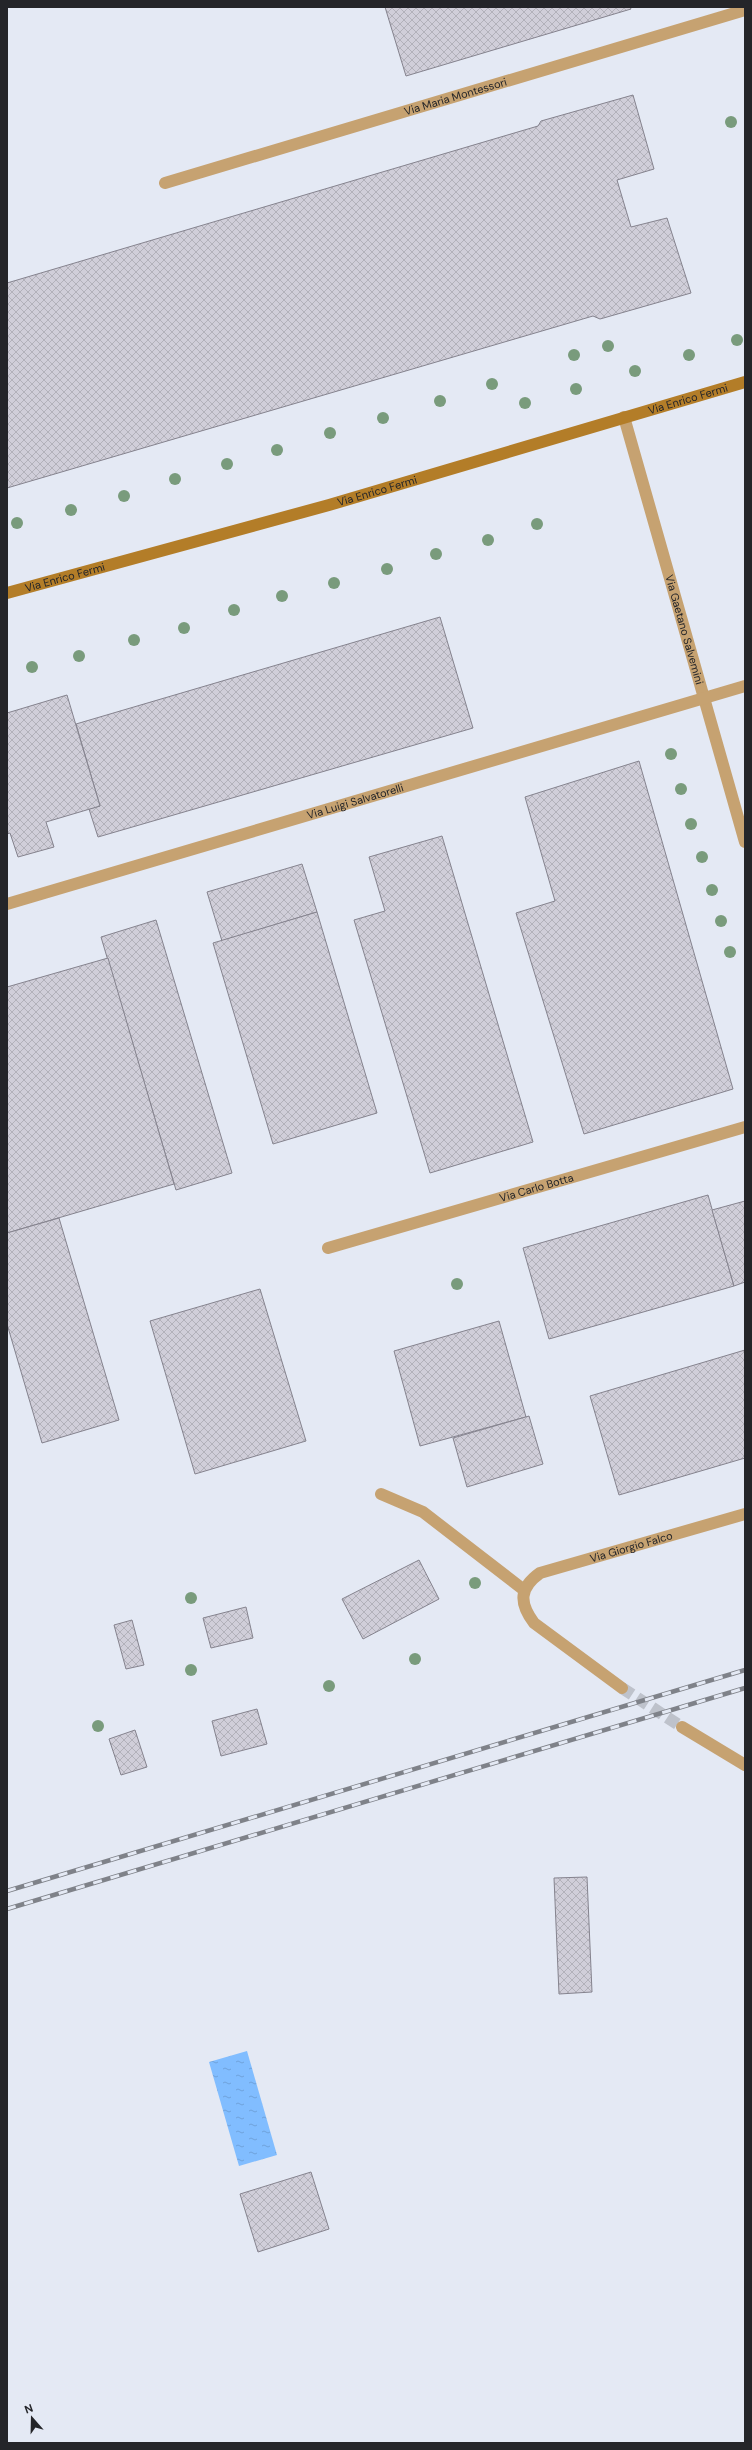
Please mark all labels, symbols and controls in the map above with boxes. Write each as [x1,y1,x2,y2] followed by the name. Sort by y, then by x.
[402,74,508,118] street label: Via Maria Montessori
[646,381,729,417] street label: Via Enrico Fermi
[336,472,419,509] street label: Via Enrico Fermi
[23,560,106,595] street label: Via Enrico Fermi
[662,573,707,686] street label: Via Gaetano Salvemini
[305,780,405,822] street label: Via Luigi Salvatorelli
[498,1170,575,1205] street label: Via Carlo Botta
[588,1528,674,1565] street label: Via Giorgio Falco
[12,2398,52,2438] north arrow
[22,2401,35,2417] text: N

